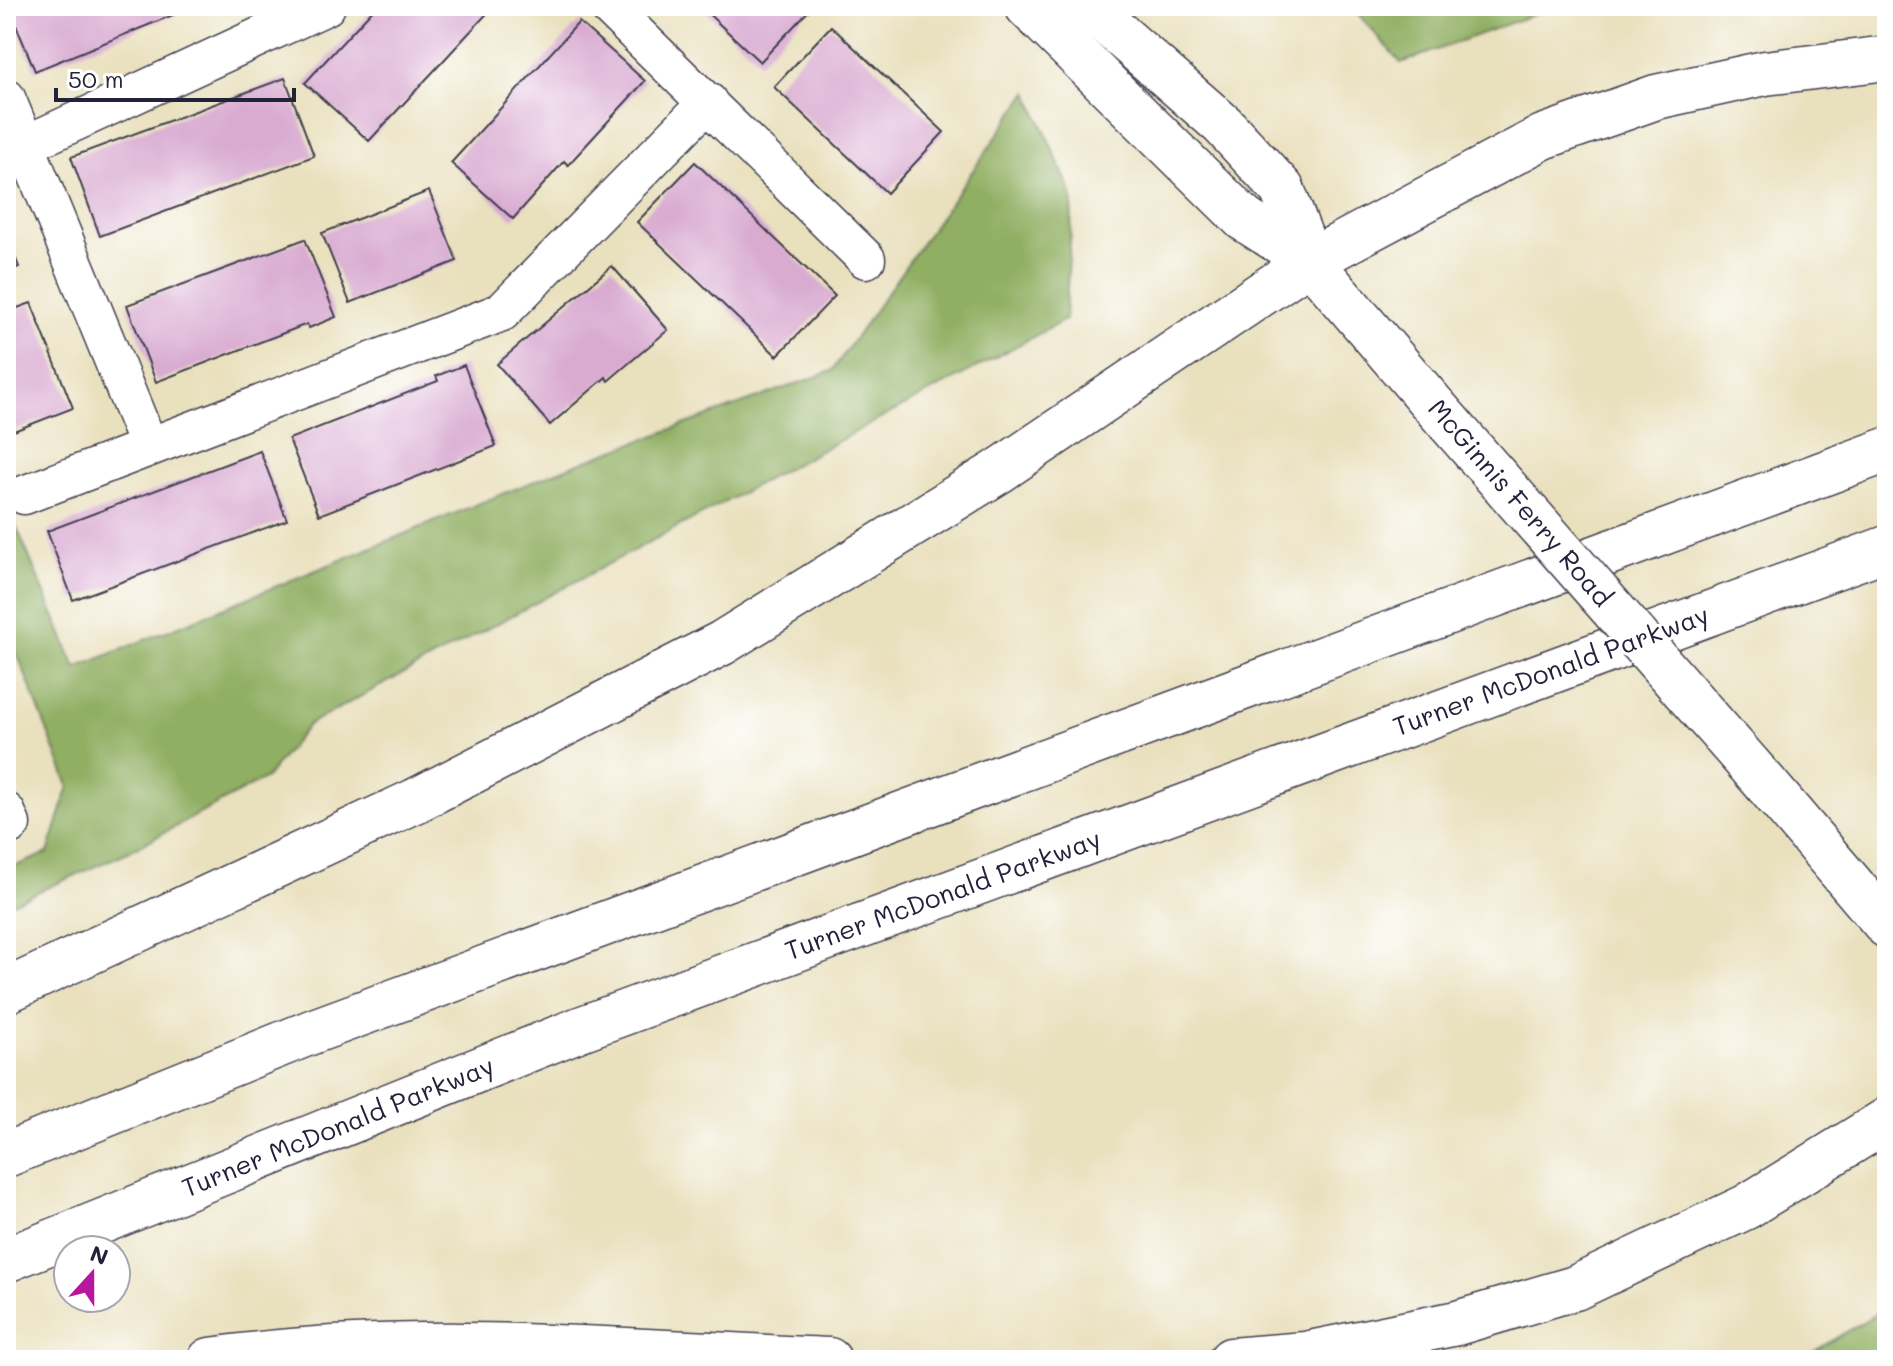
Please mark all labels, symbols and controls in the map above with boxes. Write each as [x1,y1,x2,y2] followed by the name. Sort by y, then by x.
[56,52,294,102] scale bar
[68,63,124,94] text: 50 m
[1421,391,1620,613] street label: McGinnis Ferry Road
[1388,597,1713,743] street label: Turner McDonald Parkway
[780,821,1105,967] street label: Turner McDonald Parkway
[177,1048,499,1204] street label: Turner McDonald Parkway
[52,1234,132,1314] north arrow
[86,1238,112,1271] text: N

